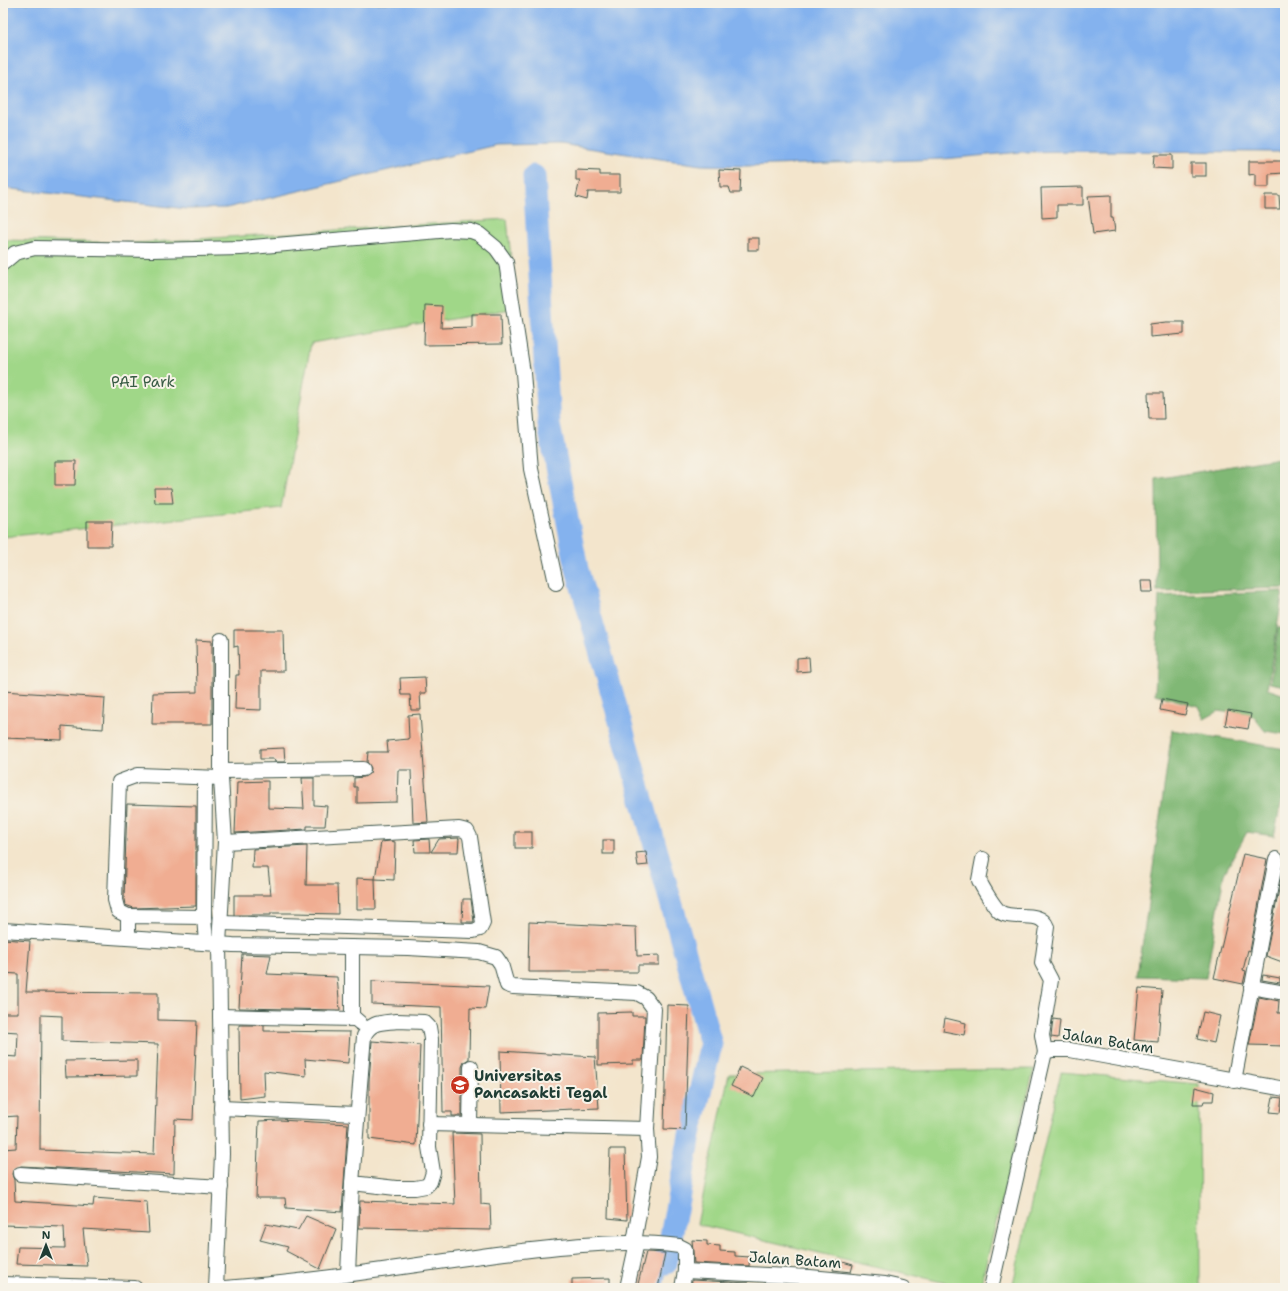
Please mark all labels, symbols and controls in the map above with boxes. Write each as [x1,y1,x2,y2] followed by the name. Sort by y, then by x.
[111,372,175,392] park label: PAI Park
[1061,1024,1155,1058] street label: Jalan Batam
[474,1066,608,1103] place label: Universitas Pancasakti Tegal
[449,1074,471,1096] school or university icon: Universitas Pancasakti Tegal
[26,1225,66,1265] north arrow
[42,1228,51,1243] text: N
[748,1247,842,1273] street label: Jalan Batam

